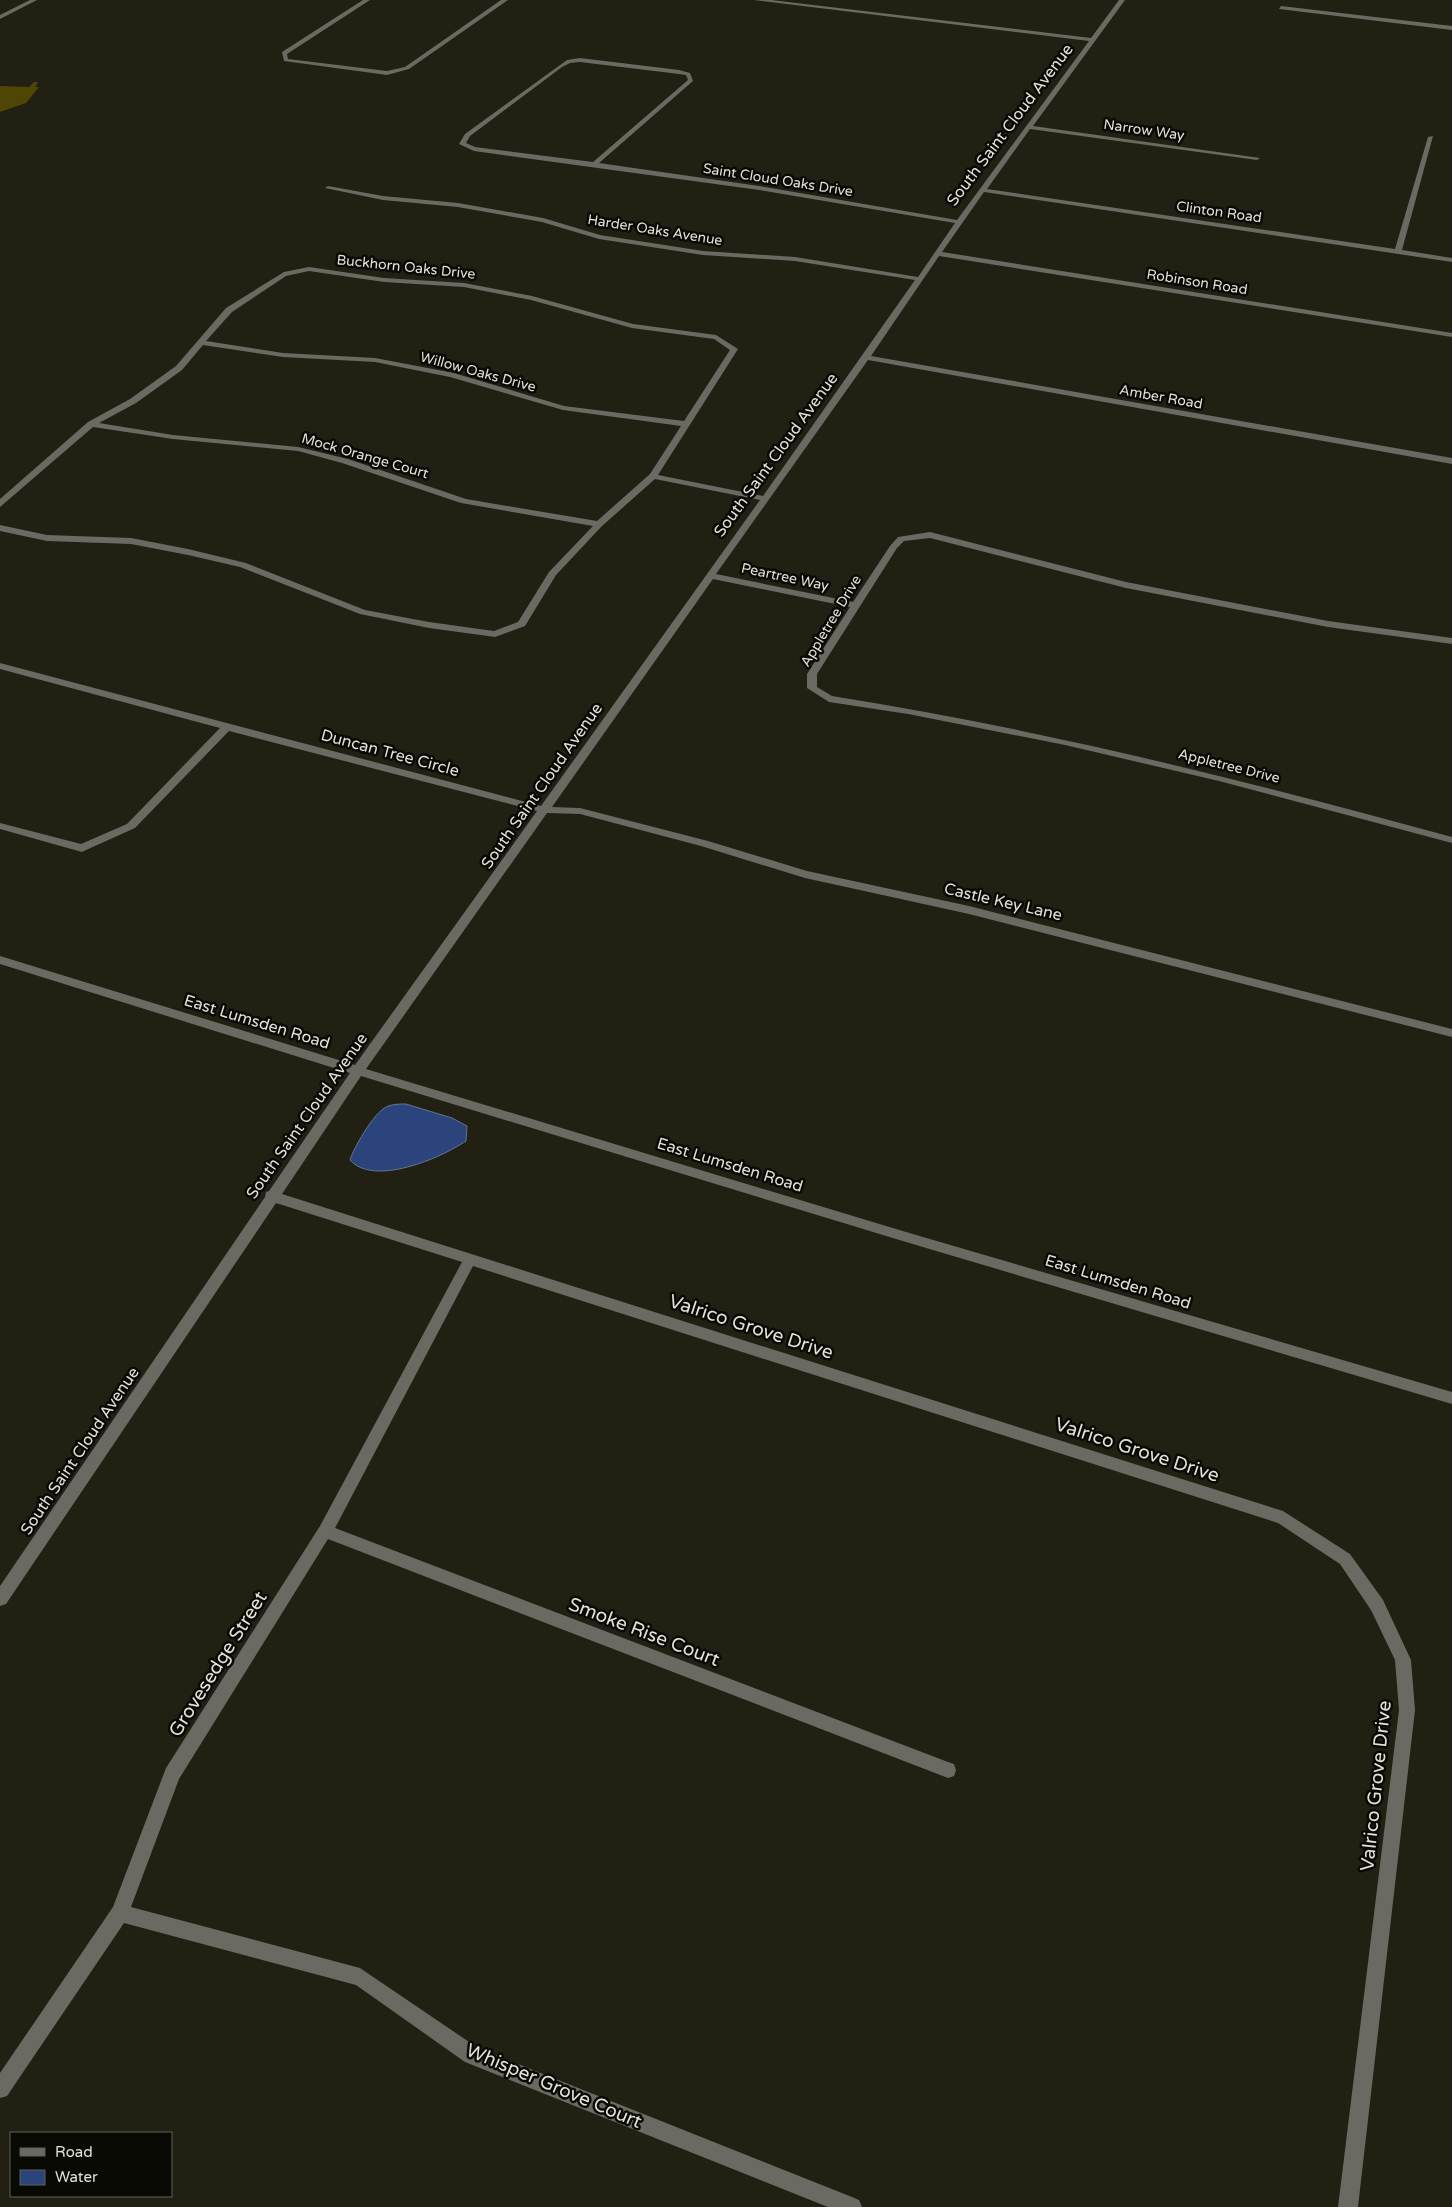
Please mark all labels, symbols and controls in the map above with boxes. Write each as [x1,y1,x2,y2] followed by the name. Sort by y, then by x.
[942,40,1078,210] street label: South Saint Cloud Avenue
[1102,116,1186,144] street label: Narrow Way
[702,160,854,200] street label: Saint Cloud Oaks Drive
[1175,198,1263,226] street label: Clinton Road
[586,211,724,249] street label: Harder Oaks Avenue
[336,251,476,283] street label: Buckhorn Oaks Drive
[1145,266,1249,298] street label: Robinson Road
[418,348,538,396] street label: Willow Oaks Drive
[710,369,842,541] street label: South Saint Cloud Avenue
[1118,381,1204,413] street label: Amber Road
[300,430,431,482] street label: Mock Orange Court
[740,559,831,595] street label: Peartree Way
[797,572,865,670] street label: Appletree Drive
[477,699,607,873] street label: South Saint Cloud Avenue
[319,725,461,781] street label: Duncan Tree Circle
[1177,745,1282,787] street label: Appletree Drive
[942,879,1064,925] street label: Castle Key Lane
[182,990,332,1054] street label: East Lumsden Road
[242,1029,372,1203] street label: South Saint Cloud Avenue
[655,1133,805,1197] street label: East Lumsden Road
[1043,1250,1193,1314] street label: East Lumsden Road
[666,1290,836,1364] street label: Valrico Grove Drive
[16,1363,144,1539] street label: South Saint Cloud Avenue
[1052,1413,1222,1487] street label: Valrico Grove Drive
[164,1587,272,1741] street label: Grovesedge Street
[565,1593,723,1671] street label: Smoke Rise Court
[1356,1700,1396,1872] street label: Valrico Grove Drive
[463,2039,645,2133] street label: Whisper Grove Court
[10,2132,172,2197] legend
[55,2143,93,2161] text: Road
[55,2168,98,2186] text: Water

